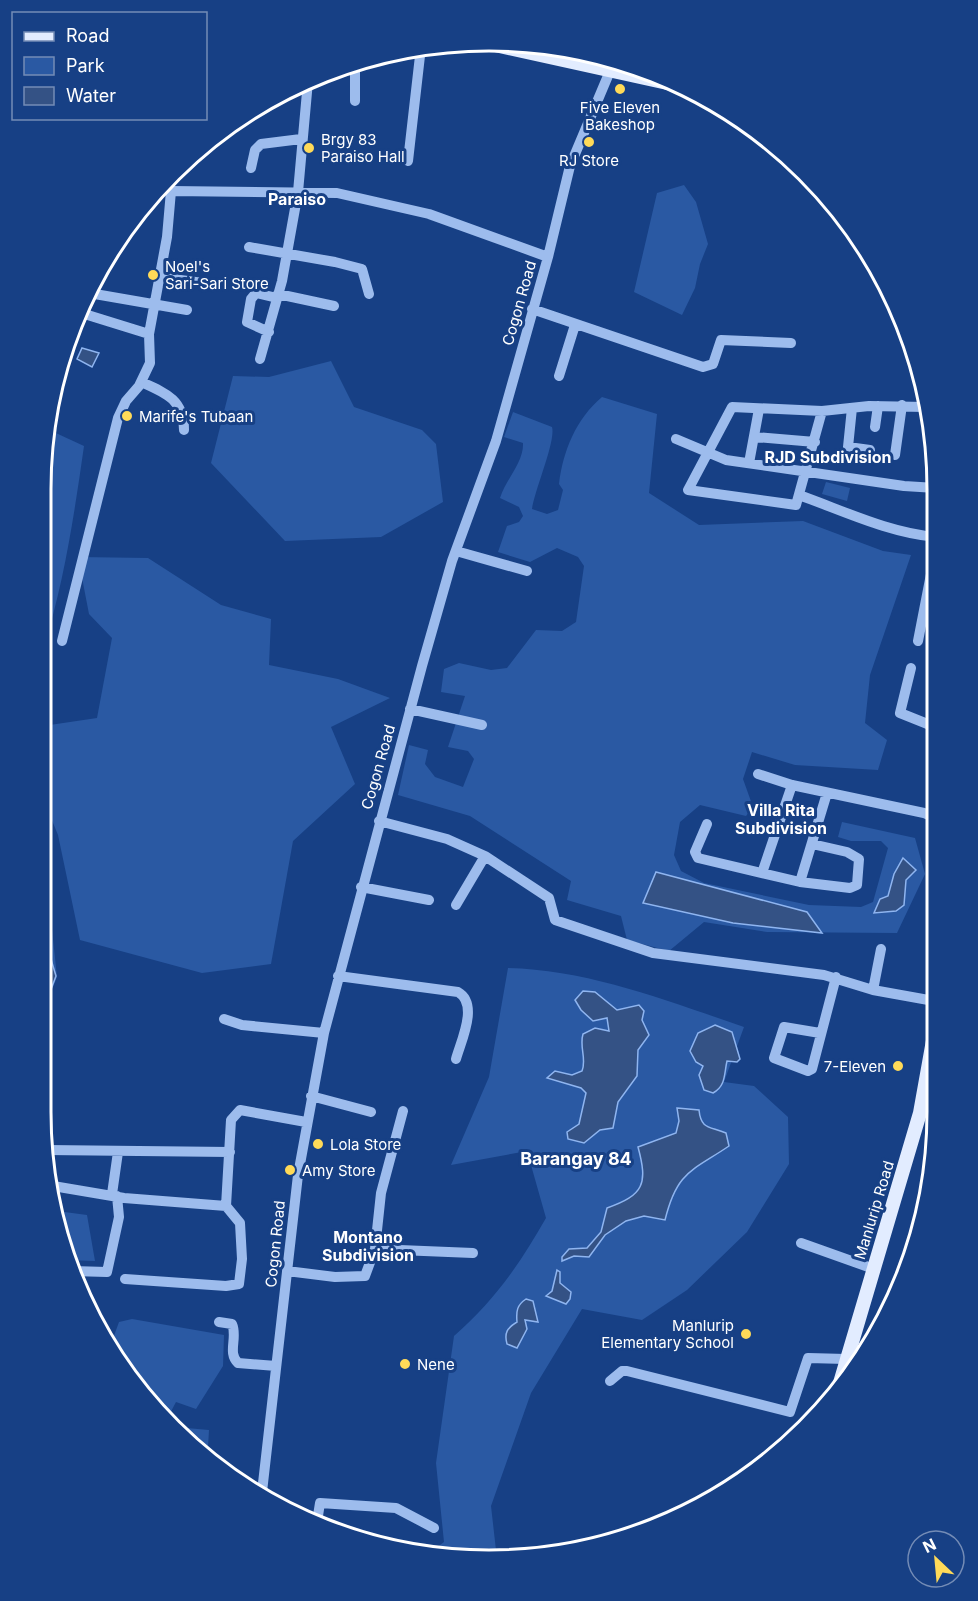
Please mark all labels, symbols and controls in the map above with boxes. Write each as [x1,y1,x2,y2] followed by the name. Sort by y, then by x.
[12,12,207,120] legend
[66,25,109,46] text: Road
[66,55,105,76] text: Park
[613,82,627,96] marker: Five Eleven Bakeshop
[66,85,116,106] text: Water
[580,98,660,134] place label: Five Eleven Bakeshop
[321,130,405,166] place label: Brgy 83 Paraiso Hall
[582,135,596,149] marker: RJ Store
[302,141,316,155] marker: Brgy 83 Paraiso Hall
[559,151,619,170] place label: RJ Store
[268,189,326,209] district label: Paraiso
[165,257,269,293] place label: Noel's Sari-Sari Store
[498,258,540,348] street label: Cogon Road
[146,268,160,282] marker: Noel's Sari-Sari Store
[139,407,253,426] place label: Marife's Tubaan
[120,409,134,423] marker: Marife's Tubaan
[764,447,892,467] district label: RJD Subdivision
[357,722,399,812] street label: Cogon Road
[735,800,827,838] district label: Villa Rita Subdivision
[824,1057,886,1076] place label: 7-Eleven
[891,1059,905,1073] marker: 7-Eleven
[330,1135,401,1154] place label: Lola Store
[311,1137,325,1151] marker: Lola Store
[520,1148,632,1169] district label: Barangay 84
[850,1158,898,1262] street label: Manlurip Road
[302,1161,375,1180] place label: Amy Store
[283,1163,297,1177] marker: Amy Store
[261,1200,289,1288] street label: Cogon Road
[322,1227,414,1265] district label: Montano Subdivision
[601,1316,734,1352] place label: Manlurip Elementary School
[739,1327,753,1341] marker: Manlurip Elementary School
[417,1355,455,1374] place label: Nene
[398,1357,412,1371] marker: Nene
[906,1529,966,1589] north arrow
[920,1534,939,1557] text: N

